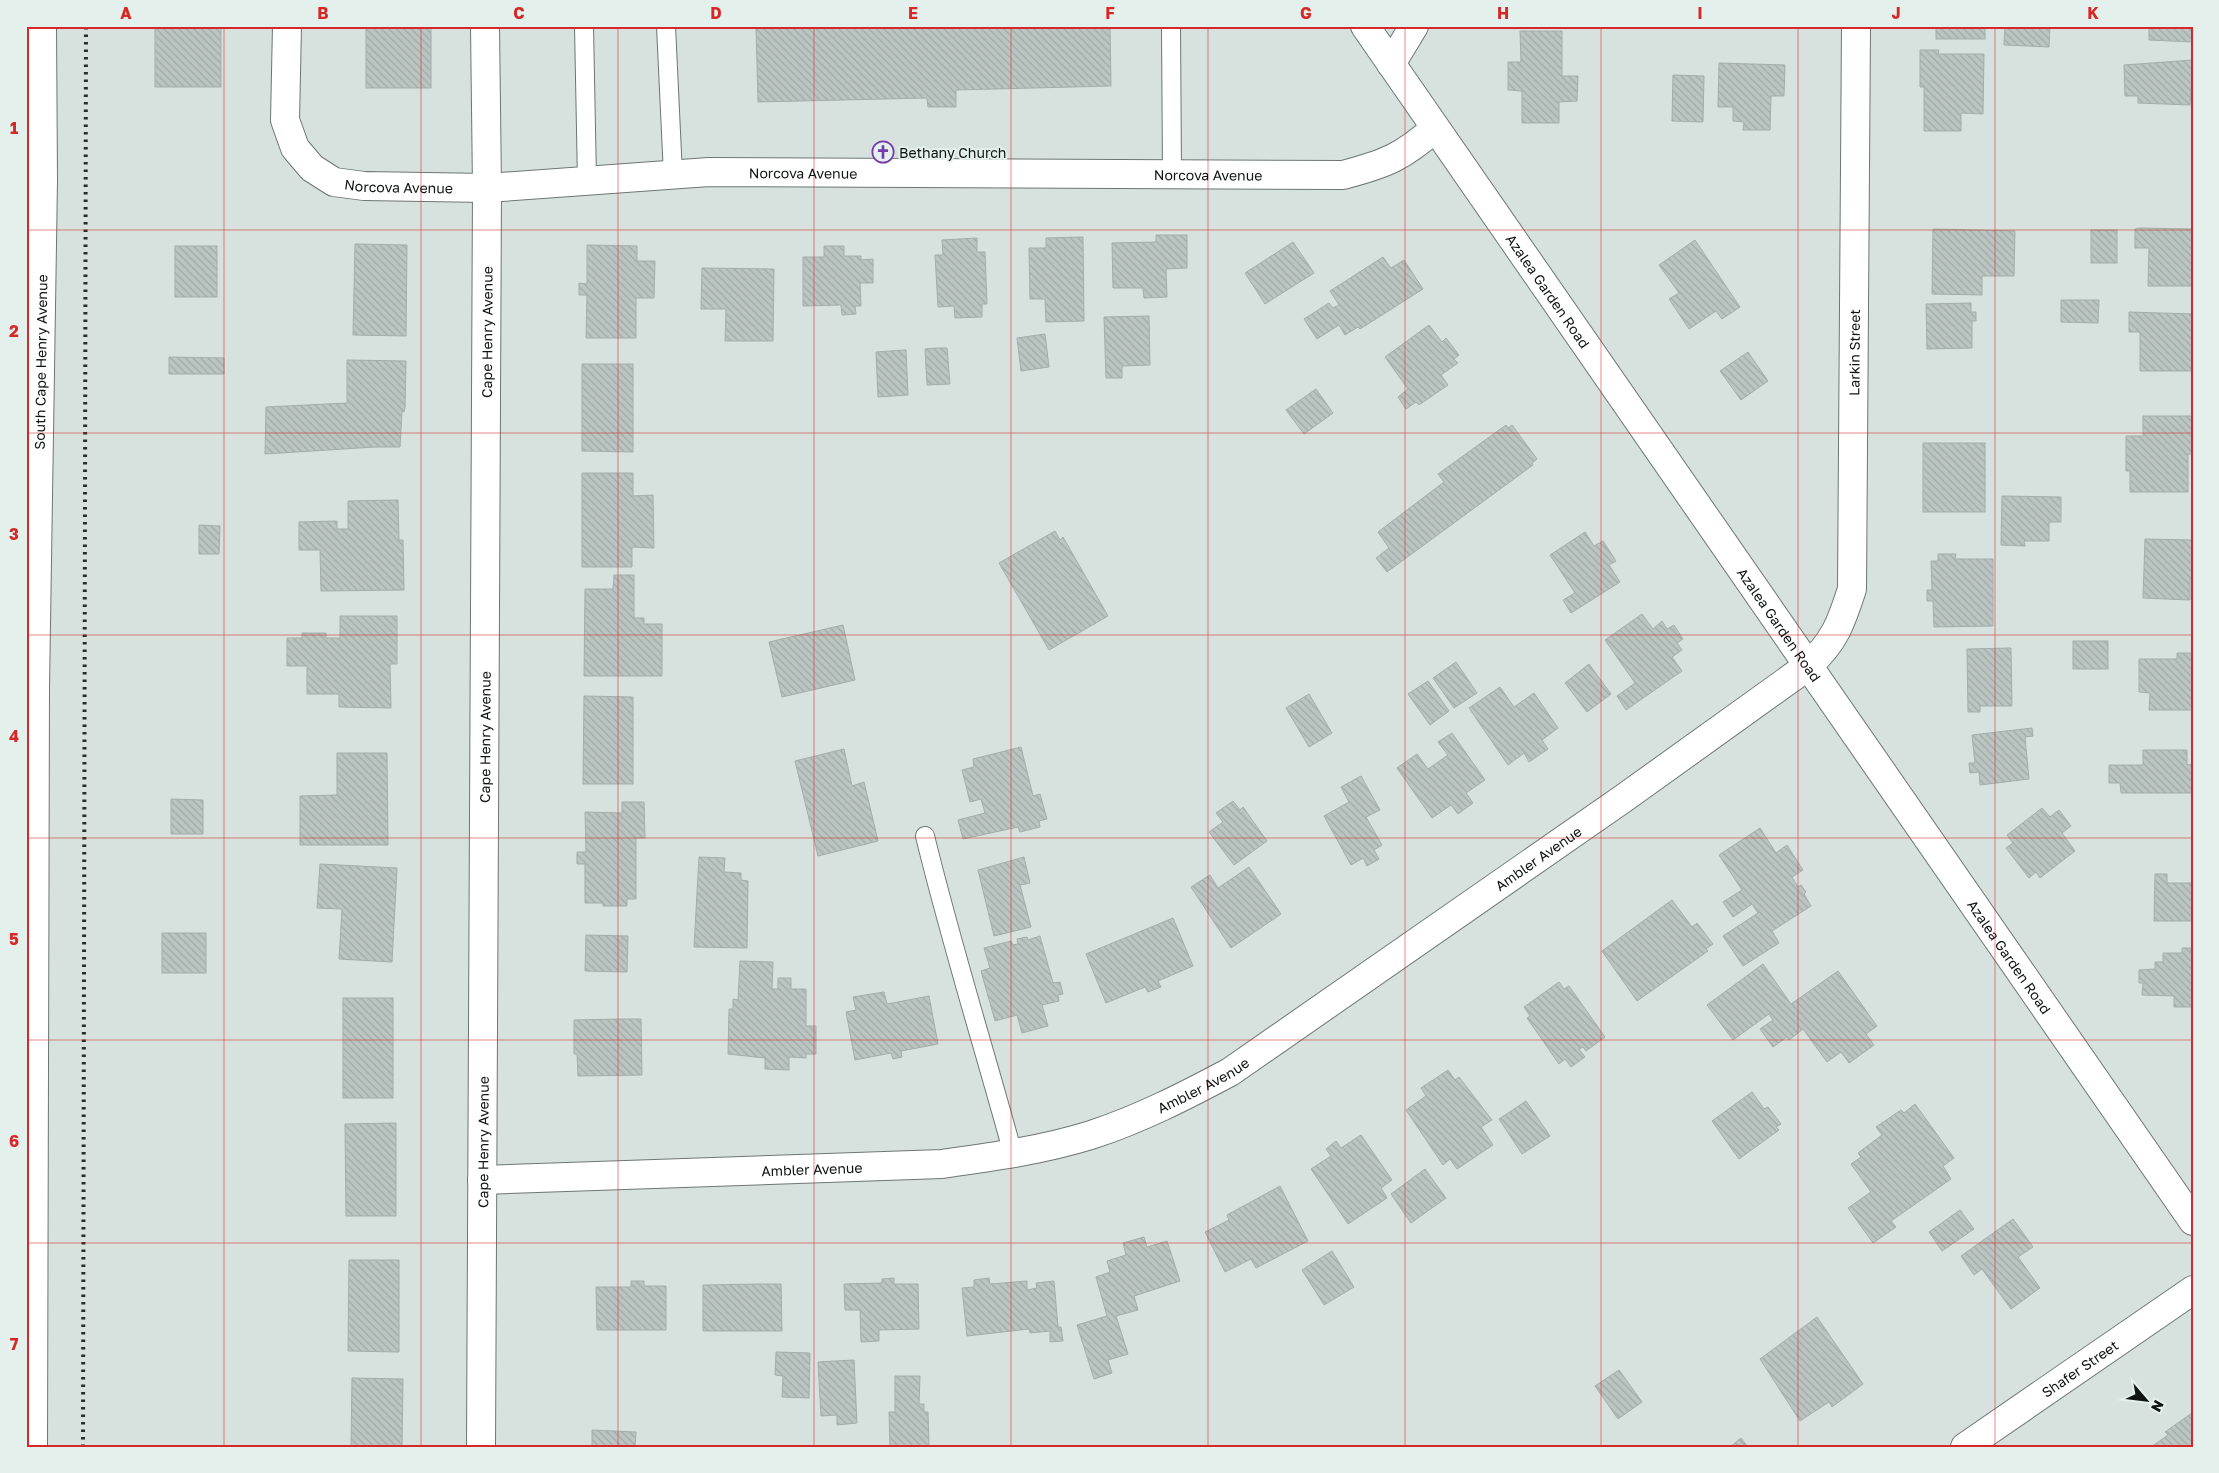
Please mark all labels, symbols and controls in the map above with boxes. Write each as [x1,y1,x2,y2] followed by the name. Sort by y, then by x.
[120,3,132,23] text: A
[317,3,329,23] text: B
[513,3,525,23] text: C
[710,3,722,23] text: D
[908,3,918,23] text: E
[1105,3,1115,23] text: F
[1300,3,1312,23] text: G
[1497,3,1509,23] text: H
[1697,3,1703,23] text: I
[1891,3,1901,23] text: J
[2087,3,2099,23] text: K
[10,118,18,138] text: 1
[871,140,895,164] church icon: Bethany Church
[899,144,1006,161] place label: Bethany Church
[749,164,857,181] street label: Norcova Avenue
[1154,166,1262,183] street label: Norcova Avenue
[343,175,453,196] street label: Norcova Avenue
[1503,230,1594,351] street label: Azalea Garden Road
[477,266,495,398] street label: Cape Henry Avenue
[30,274,50,450] street label: South Cape Henry Avenue
[1845,309,1862,396] street label: Larkin Street
[9,321,19,341] text: 2
[9,524,19,544] text: 3
[1734,564,1825,685] street label: Azalea Garden Road
[476,671,493,803] street label: Cape Henry Avenue
[9,726,19,746] text: 4
[1491,822,1584,894] street label: Ambler Avenue
[1964,896,2055,1017] street label: Azalea Garden Road
[9,929,19,949] text: 5
[1154,1053,1252,1116] street label: Ambler Avenue
[474,1076,491,1208] street label: Cape Henry Avenue
[9,1131,19,1151] text: 6
[761,1158,863,1179] street label: Ambler Avenue
[10,1334,19,1354] text: 7
[2038,1336,2121,1400] street label: Shafer Street
[2122,1376,2172,1426] north arrow
[2148,1398,2168,1415] text: N

